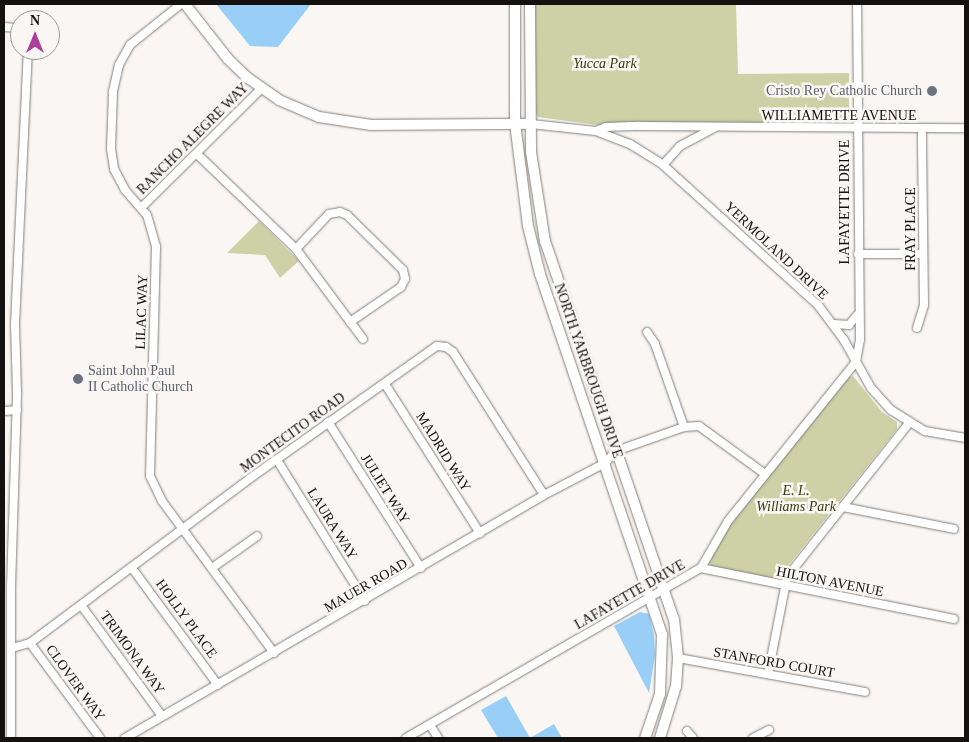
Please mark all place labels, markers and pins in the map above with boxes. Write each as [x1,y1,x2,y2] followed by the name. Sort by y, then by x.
[766,83,922,99] place label: Cristo Rey Catholic Church
[926,85,938,97] marker: Cristo Rey Catholic Church
[88,363,193,396] place label: Saint John Paul II Catholic Church
[72,373,84,385] marker: Saint John Paul II Catholic Church

